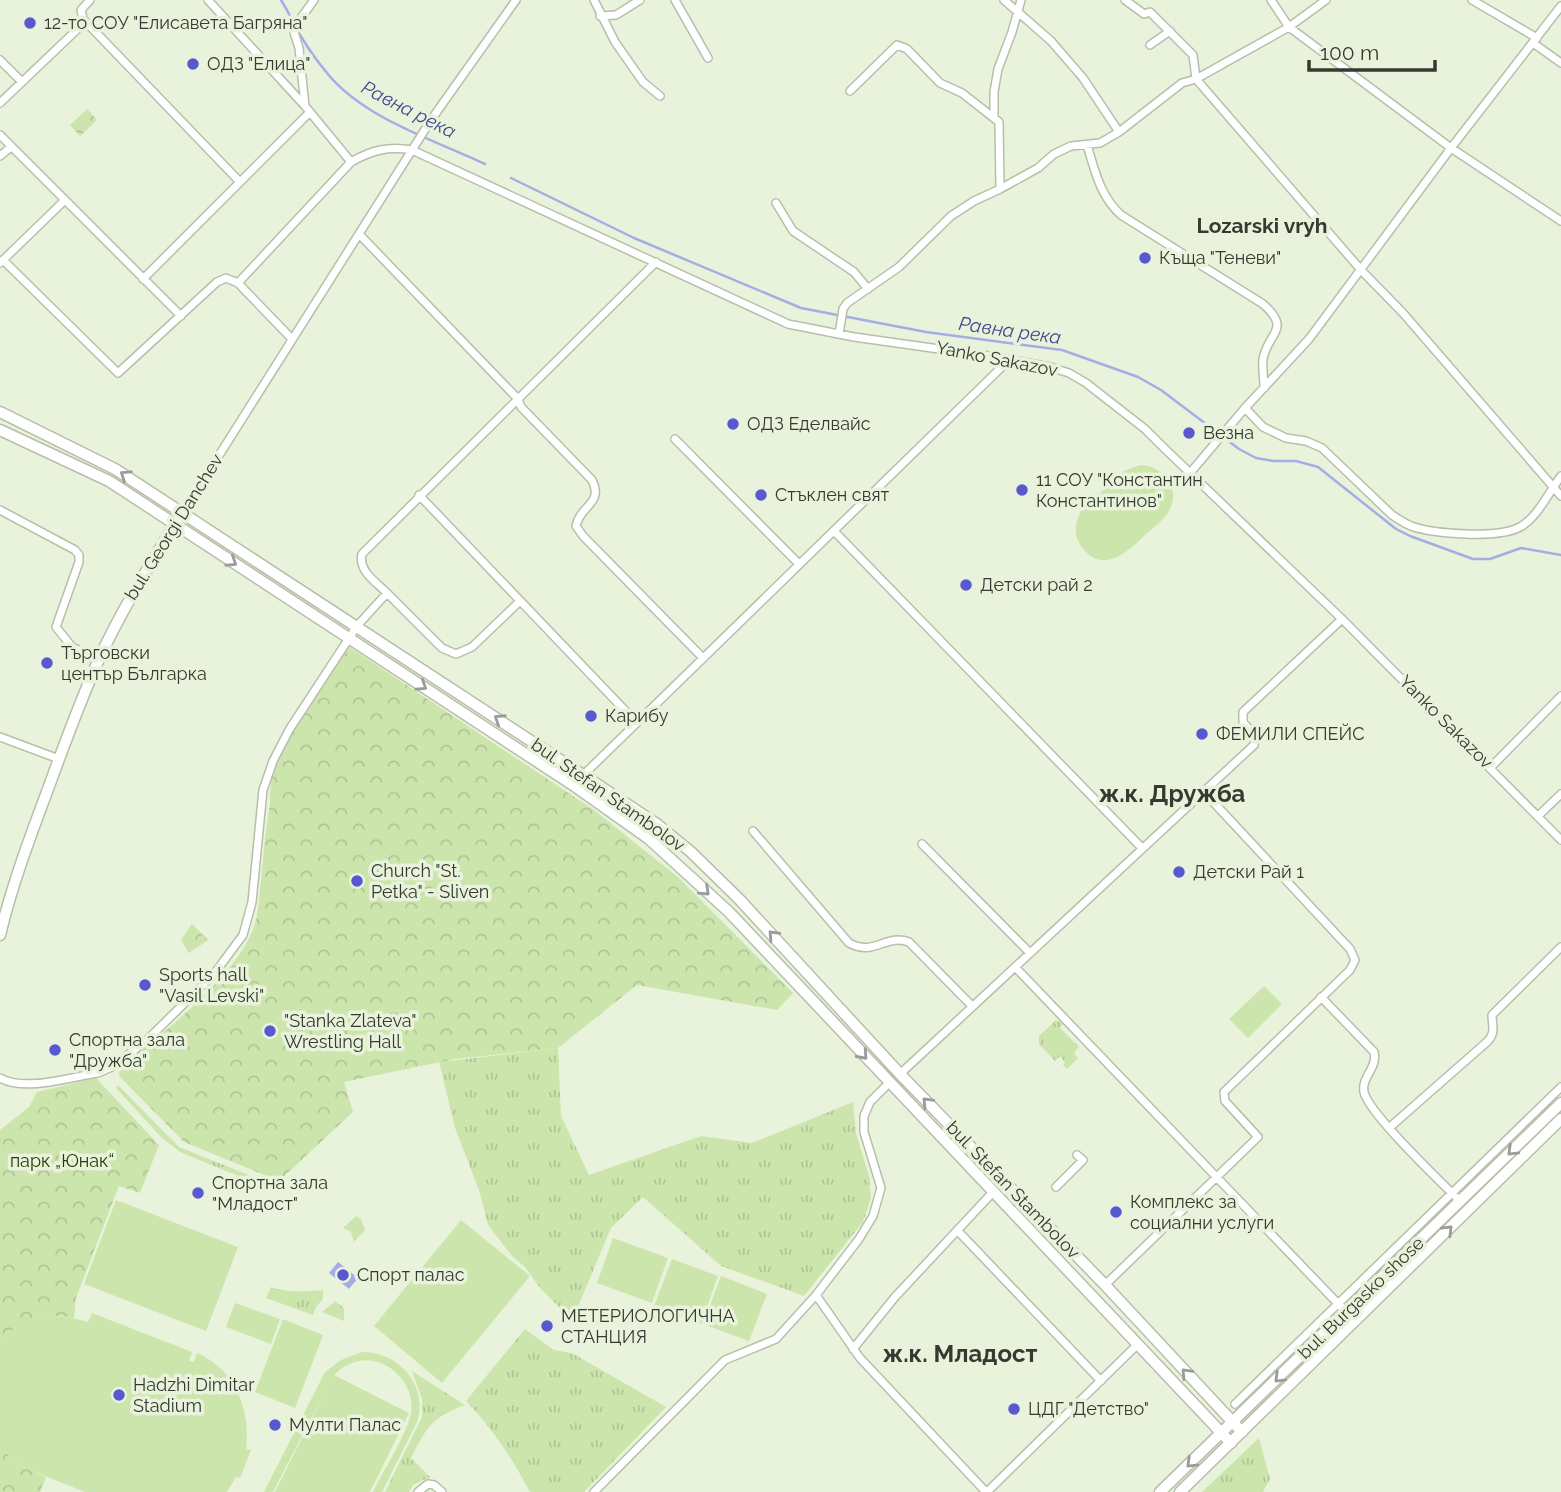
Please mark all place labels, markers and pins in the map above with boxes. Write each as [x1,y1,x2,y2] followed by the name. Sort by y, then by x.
[44,12,307,33] place label: 12-то СОУ "Елисавета Багряна"
[22,15,38,31] marker: 12-то СОУ "Елисавета Багряна"
[207,53,310,74] place label: ОДЗ "Елица"
[185,56,201,72] marker: ОДЗ "Елица"
[1159,247,1281,268] place label: Къща "Теневи"
[1137,250,1153,266] marker: Къща "Теневи"
[747,413,871,434] place label: ОДЗ Еделвайс
[725,416,741,432] marker: ОДЗ Еделвайс
[1203,422,1254,443] place label: Везна
[1181,425,1197,441] marker: Везна
[1036,469,1203,511] place label: 11 СОУ "Константин Константинов"
[1014,482,1030,498] marker: 11 СОУ "Константин Константинов"
[775,484,890,505] place label: Стъклен свят
[753,487,769,503] marker: Стъклен свят
[980,574,1093,595] place label: Детски рай 2
[958,577,974,593] marker: Детски рай 2
[61,642,207,684] place label: Търговски център Българка
[39,655,55,671] marker: Търговски център Българка
[605,705,669,726] place label: Карибу
[583,708,599,724] marker: Карибу
[1216,723,1365,744] place label: ФЕМИЛИ СПЕЙС
[1194,726,1210,742] marker: ФЕМИЛИ СПЕЙС
[371,860,489,902] place label: Church "St. Petka" - Sliven
[1193,861,1304,882] place label: Детски Рай 1
[1171,864,1187,880] marker: Детски Рай 1
[349,873,365,889] marker: Church "St. Petka" - Sliven
[159,964,264,1006] place label: Sports hall "Vasil Levski"
[137,977,153,993] marker: Sports hall "Vasil Levski"
[284,1010,417,1052] place label: "Stanka Zlateva" Wrestling Hall
[262,1023,278,1039] marker: "Stanka Zlateva" Wrestling Hall
[69,1029,185,1071] place label: Спортна зала "Дружба"
[47,1042,63,1058] marker: Спортна зала "Дружба"
[212,1172,328,1214] place label: Спортна зала "Младост"
[190,1185,206,1201] marker: Спортна зала "Младост"
[1130,1191,1274,1233] place label: Комплекс за социални услуги
[1108,1204,1124,1220] marker: Комплекс за социални услуги
[357,1264,465,1285] place label: Спорт палас
[335,1267,351,1283] marker: Спорт палас
[561,1305,735,1347] place label: МЕТЕРИОЛОГИЧНА СТАНЦИЯ
[539,1318,555,1334] marker: МЕТЕРИОЛОГИЧНА СТАНЦИЯ
[133,1374,255,1416] place label: Hadzhi Dimitar Stadium
[111,1387,127,1403] marker: Hadzhi Dimitar Stadium
[1028,1398,1149,1419] place label: ЦДГ "Детство"
[1006,1401,1022,1417] marker: ЦДГ "Детство"
[289,1414,401,1435] place label: Мулти Палас
[267,1417,283,1433] marker: Мулти Палас

